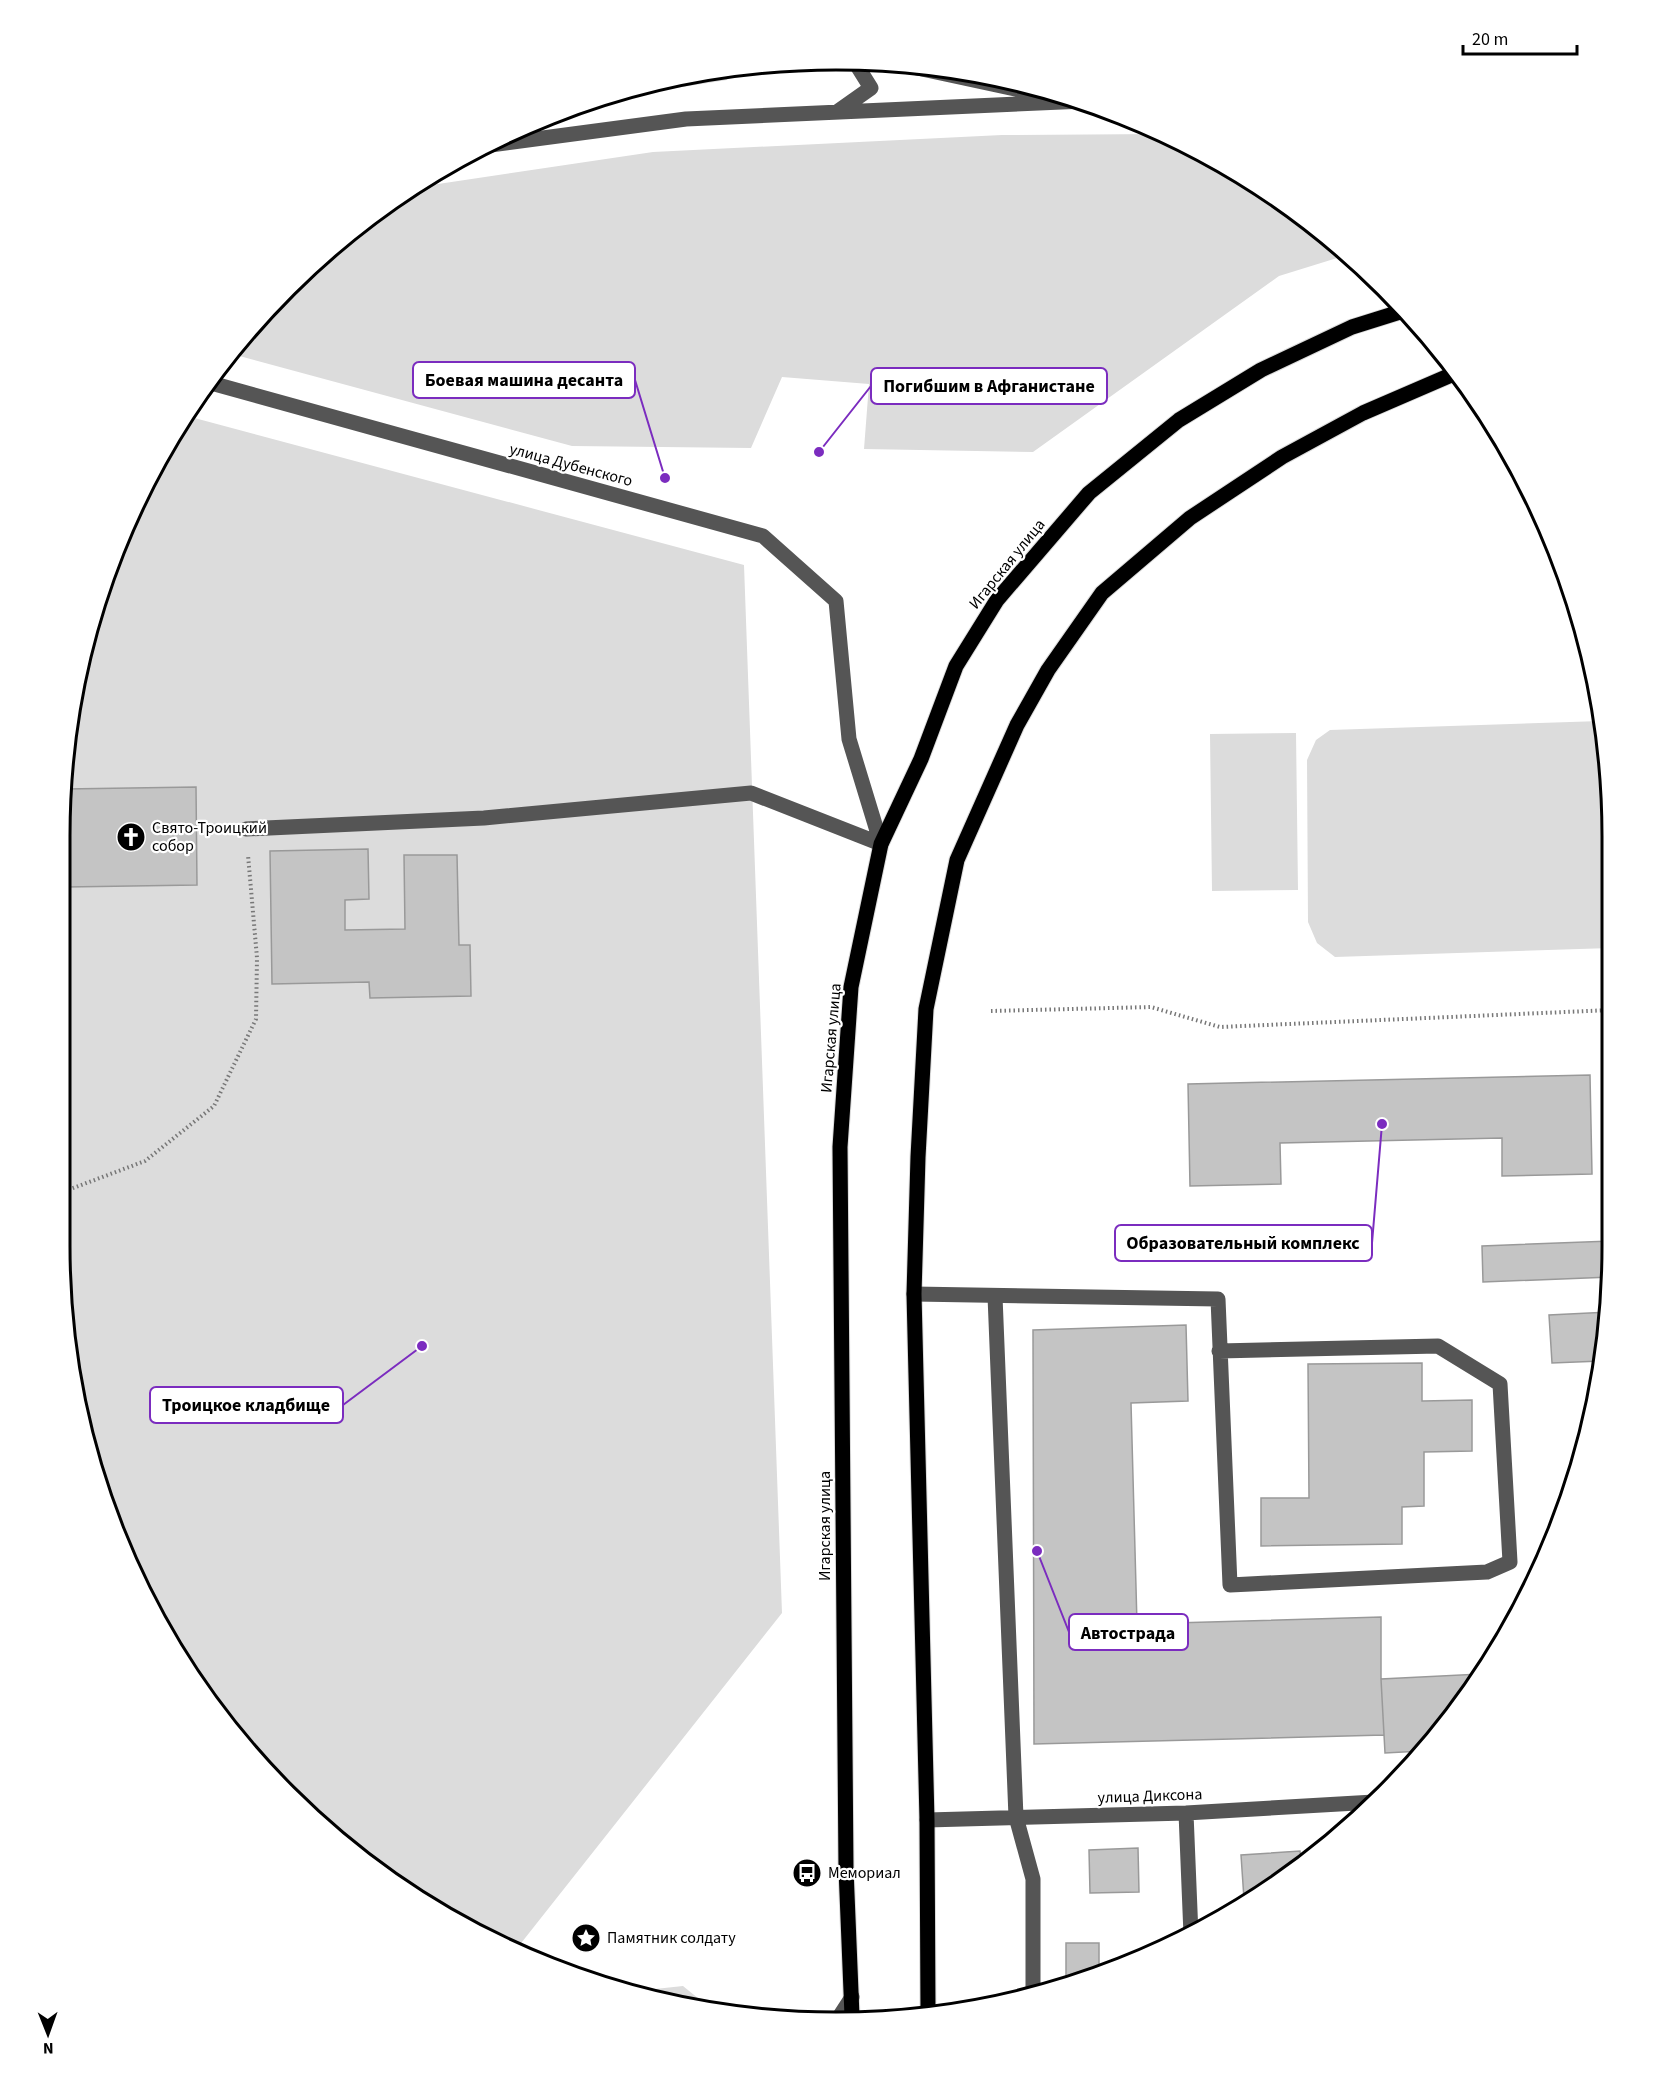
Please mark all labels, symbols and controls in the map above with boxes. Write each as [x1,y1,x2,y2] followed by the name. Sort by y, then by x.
[1463,18,1577,56] scale bar
[1472,27,1508,52] text: 20 m
[413,362,635,398] callout: Боевая машина десанта
[425,368,623,393] text: Боевая машина десанта
[871,368,1107,404] callout: Погибшим в Афганистане
[883,374,1095,399] text: Погибшим в Афганистане
[507,438,635,492] street label: улица Дубенского
[964,514,1050,614] street label: Игарская улица
[152,817,267,857] place label: Свято-Троицкий собор
[115,821,147,853] church icon: Свято-Троицкий собор
[815,982,847,1094] street label: Игарская улица
[1115,1225,1372,1261] callout: Образовательный комплекс
[1126,1231,1360,1256] text: Образовательный комплекс
[150,1387,343,1423] callout: Троицкое кладбище
[162,1393,330,1418] text: Троицкое кладбище
[814,1471,836,1581] street label: Игарская улица
[1069,1614,1188,1650] callout: Автострада
[1080,1621,1175,1646] text: Автострада
[1097,1783,1203,1809] street label: улица Диксона
[791,1857,823,1889] bus stop icon: Мемориал
[828,1862,901,1884] place label: Мемориал
[570,1922,602,1954] place icon: Памятник солдату
[607,1927,736,1949] place label: Памятник солдату
[18,2004,78,2064] north arrow
[43,2037,54,2059] text: N

